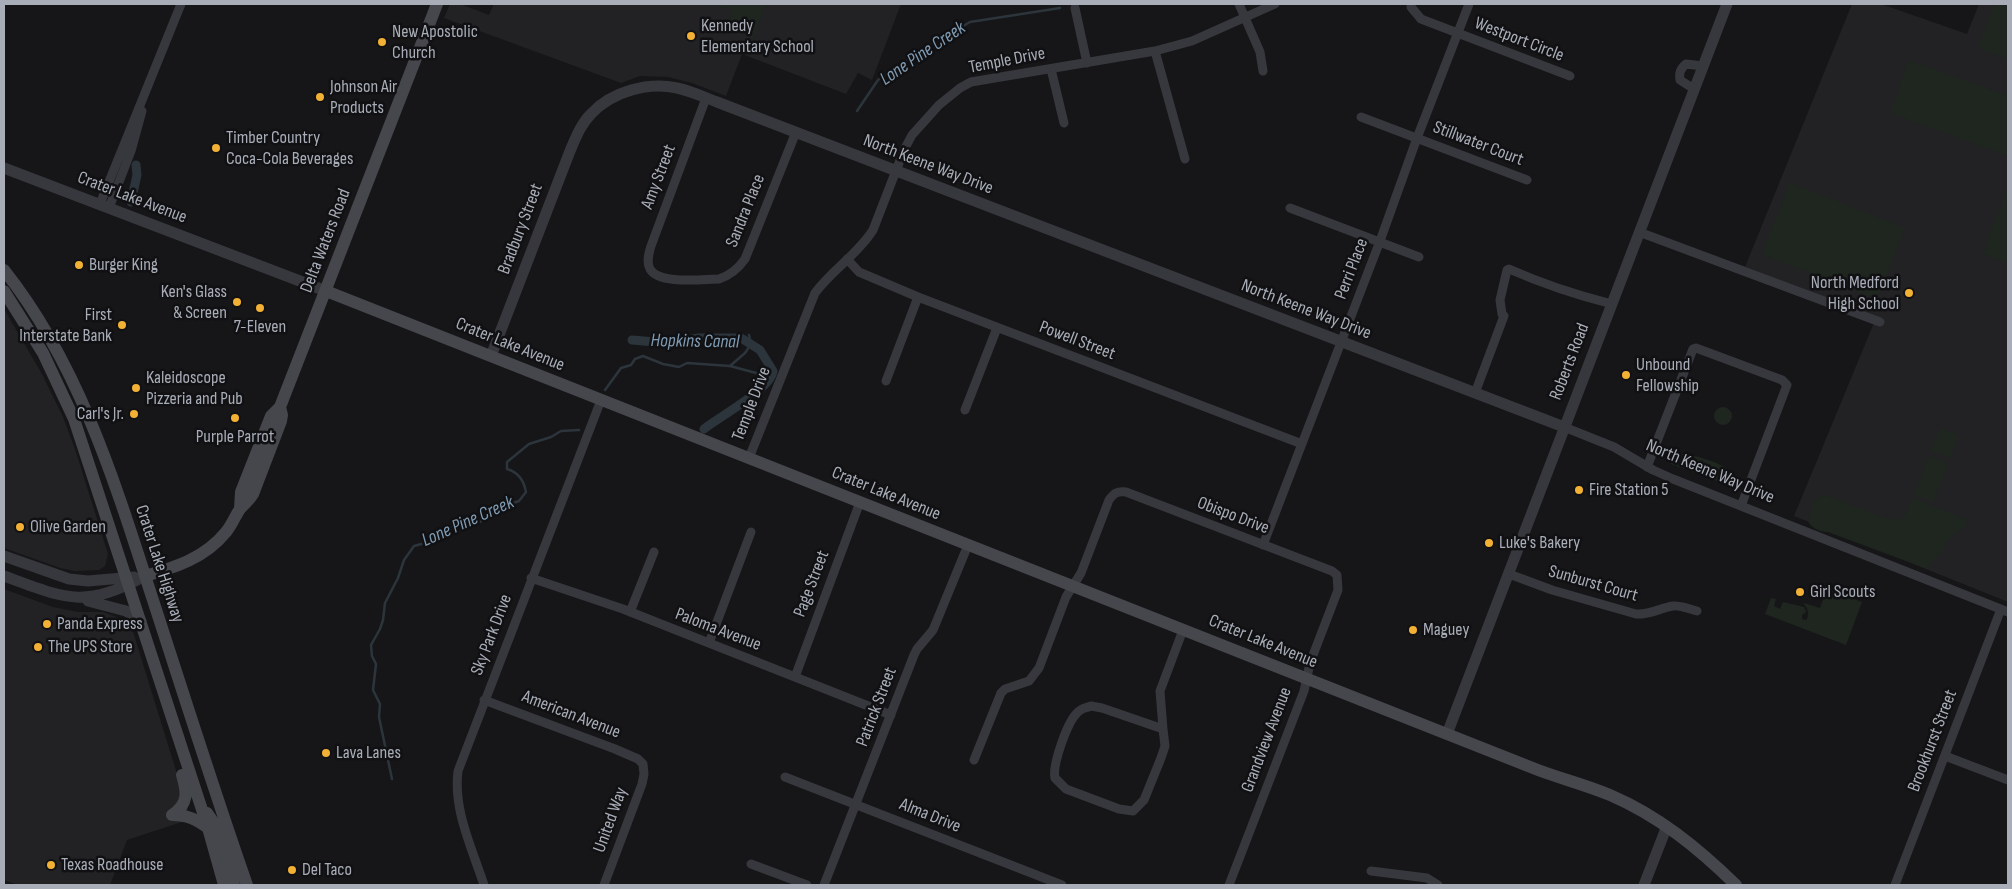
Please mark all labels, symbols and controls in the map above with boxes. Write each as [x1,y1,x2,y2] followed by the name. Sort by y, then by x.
[1471,13,1567,67] street label: Westport Circle
[701,15,814,58] place label: Kennedy Elementary School
[876,17,970,91] water label: Lone Pine Creek
[392,21,478,64] place label: New Apostolic Church
[685,30,697,42] marker: Kennedy Elementary School
[376,36,388,48] marker: New Apostolic Church
[967,43,1047,79] street label: Temple Drive
[330,76,397,118] place label: Johnson Air Products
[314,91,326,103] marker: Johnson Air Products
[1430,117,1526,171] street label: Stillwater Court
[226,127,354,170] place label: Timber Country Coca-Cola Beverages
[860,130,996,200] street label: North Keene Way Drive
[210,142,222,154] marker: Timber Country Coca-Cola Beverages
[637,142,681,212] street label: Amy Street
[74,167,190,229] street label: Crater Lake Avenue
[722,171,770,251] street label: Sandra Place
[494,181,548,277] street label: Bradbury Street
[296,186,356,296] street label: Delta Waters Road
[1331,235,1373,303] street label: Perri Place
[89,254,158,276] place label: Burger King
[73,259,85,271] marker: Burger King
[1811,272,1899,314] place label: North Medford High School
[1238,275,1374,345] street label: North Keene Way Drive
[161,281,227,324] place label: Ken's Glass & Screen
[1903,287,1915,299] marker: North Medford High School
[231,296,243,308] marker: Ken's Glass & Screen
[254,302,266,314] marker: 7-Eleven
[19,304,112,346] place label: First Interstate Bank
[452,313,568,377] street label: Crater Lake Avenue
[234,316,286,338] place label: 7-Eleven
[1036,317,1118,365] street label: Powell Street
[116,319,128,331] marker: First Interstate Bank
[1546,321,1594,403] street label: Roberts Road
[650,330,740,354] water label: Hopkins Canal
[1636,354,1699,396] place label: Unbound Fellowship
[728,364,776,444] street label: Temple Drive
[146,367,243,409] place label: Kaleidoscope Pizzeria and Pub
[1620,369,1632,381] marker: Unbound Fellowship
[130,382,142,394] marker: Kaleidoscope Pizzeria and Pub
[77,403,124,425] place label: Carl's Jr.
[128,408,140,420] marker: Carl's Jr.
[229,412,241,424] marker: Purple Parrot
[196,426,274,448] place label: Purple Parrot
[1643,435,1777,509] street label: North Keene Way Drive
[828,462,944,526] street label: Crater Lake Avenue
[1589,479,1669,501] place label: Fire Station 5
[1573,484,1585,496] marker: Fire Station 5
[418,492,518,552] water label: Lone Pine Creek
[1194,492,1272,540] street label: Obispo Drive
[130,502,188,626] street label: Crater Lake Highway
[30,516,106,538] place label: Olive Garden
[14,521,26,533] marker: Olive Garden
[1499,532,1580,554] place label: Luke's Bakery
[1483,537,1495,549] marker: Luke's Bakery
[789,548,835,620] street label: Page Street
[1546,561,1640,607] street label: Sunburst Court
[1810,581,1875,603] place label: Girl Scouts
[1794,586,1806,598] marker: Girl Scouts
[467,591,517,679] street label: Sky Park Drive
[672,604,764,656] street label: Paloma Avenue
[1205,610,1321,674] street label: Crater Lake Avenue
[57,613,143,635] place label: Panda Express
[41,618,53,630] marker: Panda Express
[1423,619,1469,641] place label: Maguey
[1407,624,1419,636] marker: Maguey
[48,636,133,658] place label: The UPS Store
[32,641,44,653] marker: The UPS Store
[852,664,902,750] street label: Patrick Street
[1237,685,1297,795] street label: Grandview Avenue
[519,686,623,744] street label: American Avenue
[1904,687,1962,795] street label: Brookhurst Street
[336,742,401,764] place label: Lava Lanes
[320,747,332,759] marker: Lava Lanes
[589,784,633,856] street label: United Way
[896,794,964,838] street label: Alma Drive
[61,854,163,876] place label: Texas Roadhouse
[45,859,57,871] marker: Texas Roadhouse
[302,859,352,881] place label: Del Taco
[286,864,298,876] marker: Del Taco

